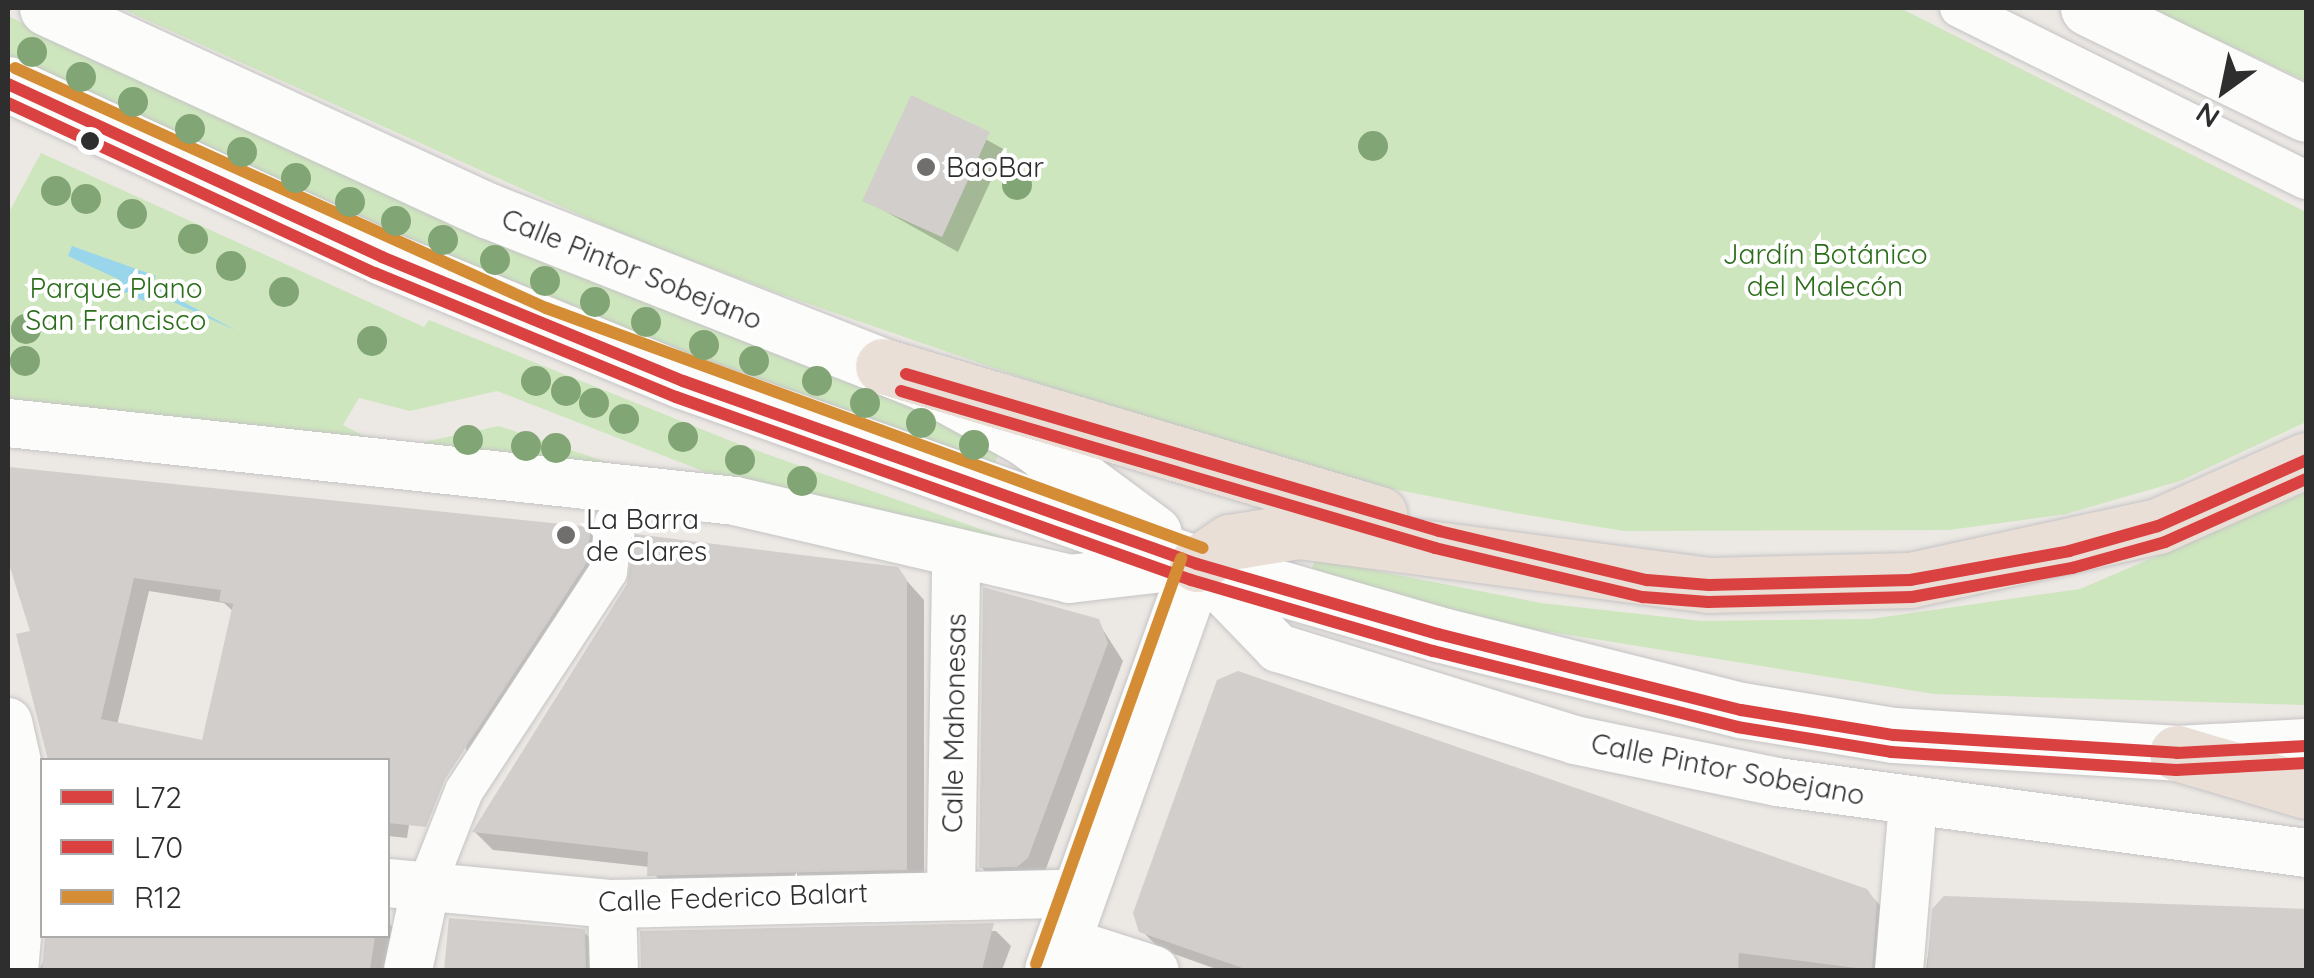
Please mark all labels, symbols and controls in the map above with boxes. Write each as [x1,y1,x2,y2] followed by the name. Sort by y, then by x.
[2174,40,2274,140] north arrow
[2189,95,2226,136] text: N
[80,131,100,151] unlabelled marker
[946,150,1044,184] place label: BaoBar
[915,156,937,178] marker: BaoBar
[497,201,767,337] street label: Calle Pintor Sobejano
[1722,237,1928,303] park label: Jardín Botánico del Malecón
[26,271,206,337] park label: Parque Plano San Francisco
[586,502,707,568] place label: La Barra de Clares
[555,524,577,546] marker: La Barra de Clares
[935,613,973,833] street label: Calle Mahonesas
[1588,726,1868,812] street label: Calle Pintor Sobejano
[40,758,390,938] legend
[134,778,182,816] text: L72
[134,828,183,866] text: L70
[597,875,869,919] street label: Calle Federico Balart
[134,878,182,916] text: R12

